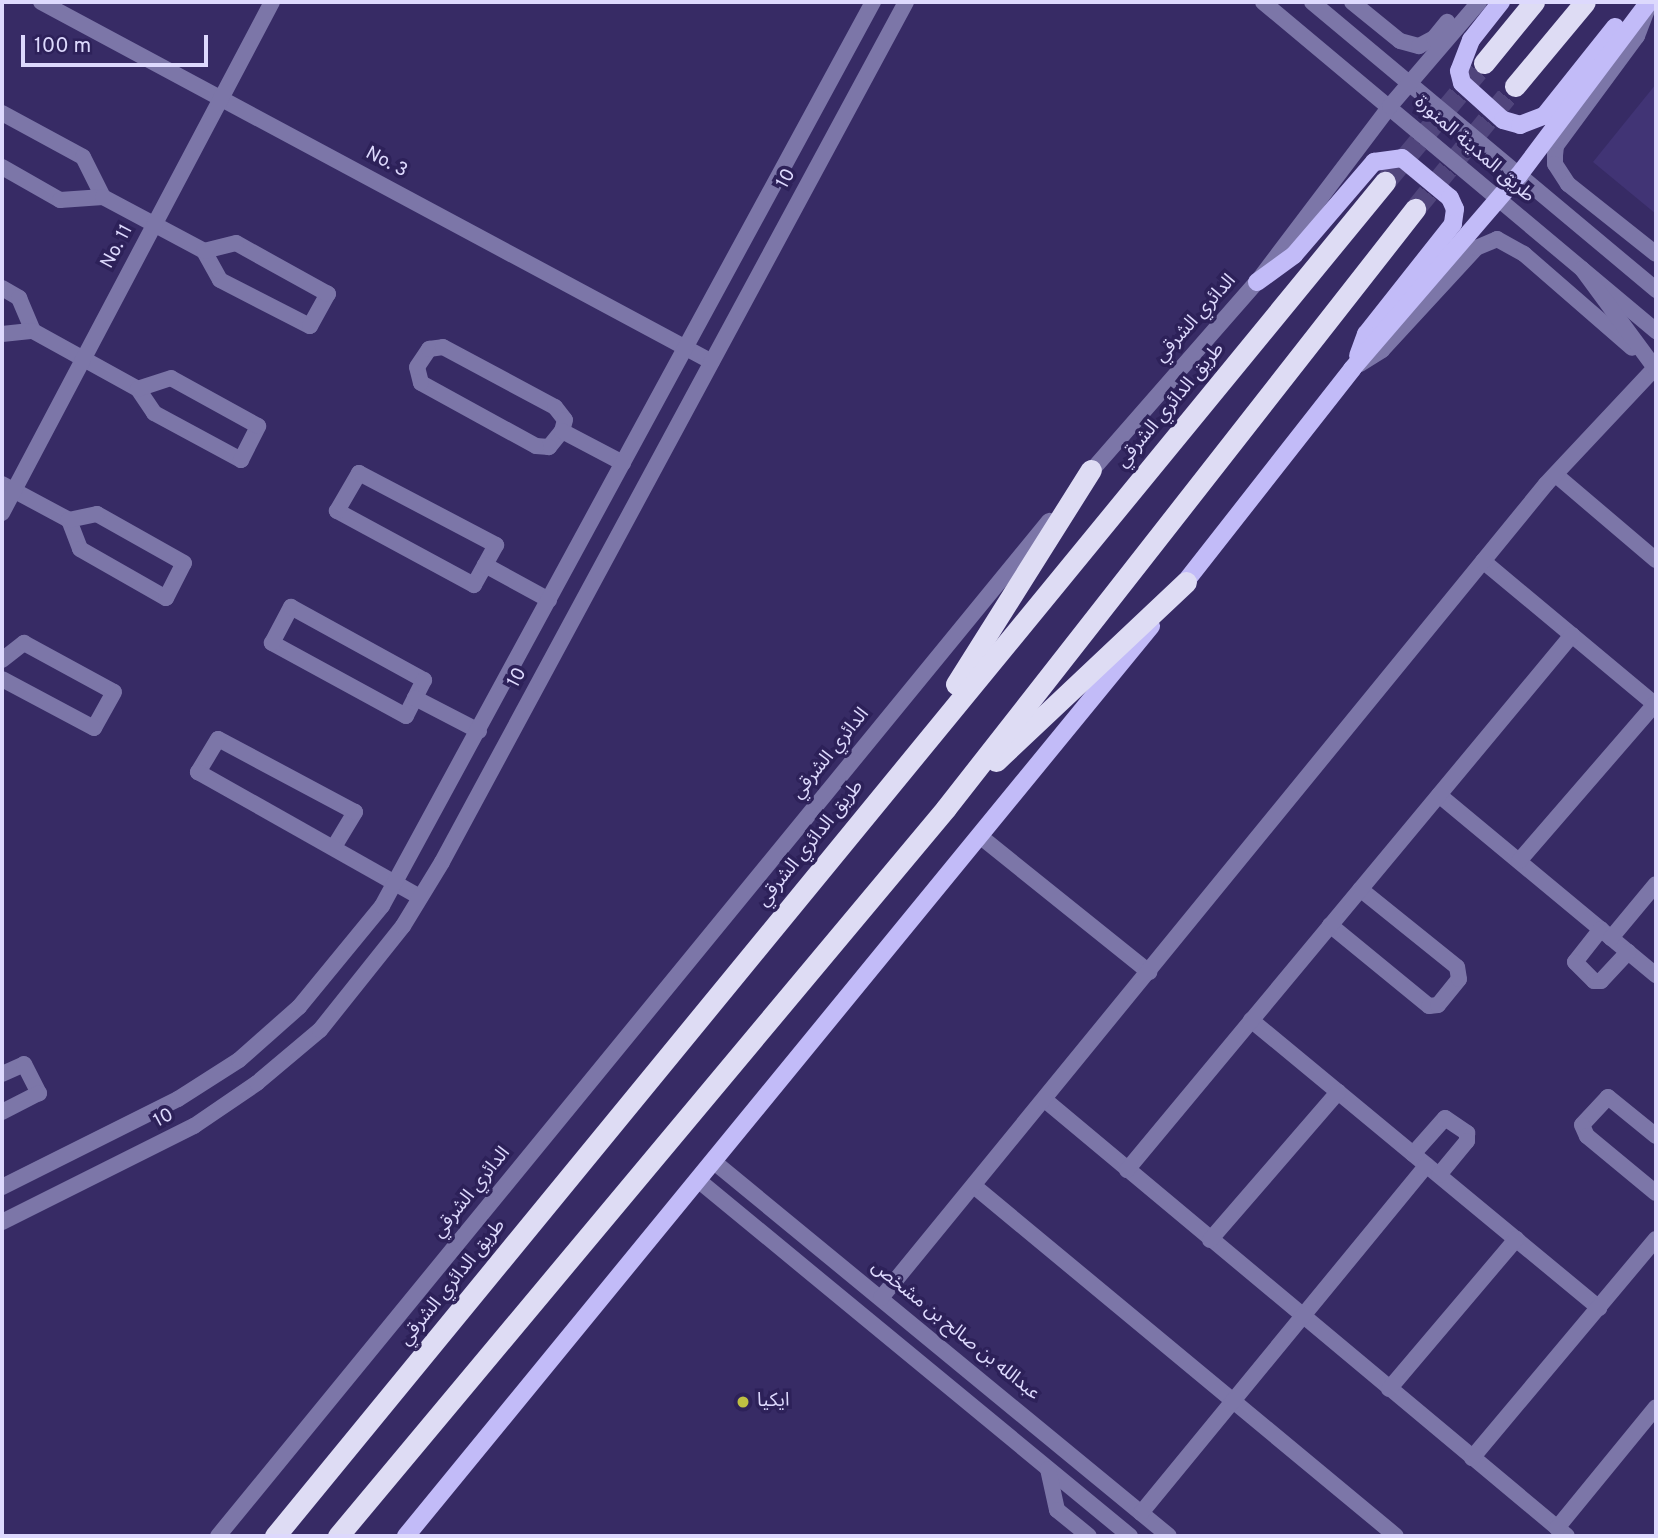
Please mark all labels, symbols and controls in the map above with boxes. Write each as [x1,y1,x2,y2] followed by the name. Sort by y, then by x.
[24,21,212,65] scale bar
[34,33,91,60] text: 100 m
[1409,92,1539,208] street label: طريق المدينة المنورة
[361,143,411,183] street label: No. 3
[772,165,802,193] street label: 10
[97,221,139,273] street label: No. 11
[1151,270,1241,368] street label: الدائري الشرقي
[1112,339,1230,473] street label: طريق الدائري الشرقي
[503,664,533,692] street label: 10
[787,704,875,804] street label: الدائري الشرقي
[753,776,869,912] street label: طريق الدائري الشرقي
[150,1104,178,1134] street label: 10
[428,1143,516,1243] street label: الدائري الشرقي
[395,1215,511,1351] street label: طريق الدائري الشرقي
[866,1256,1044,1406] street label: عبدالله بن صالح بن مشخص
[757,1391,789,1413] place label: ايكيا
[735,1394,751,1410] marker: ايكيا

